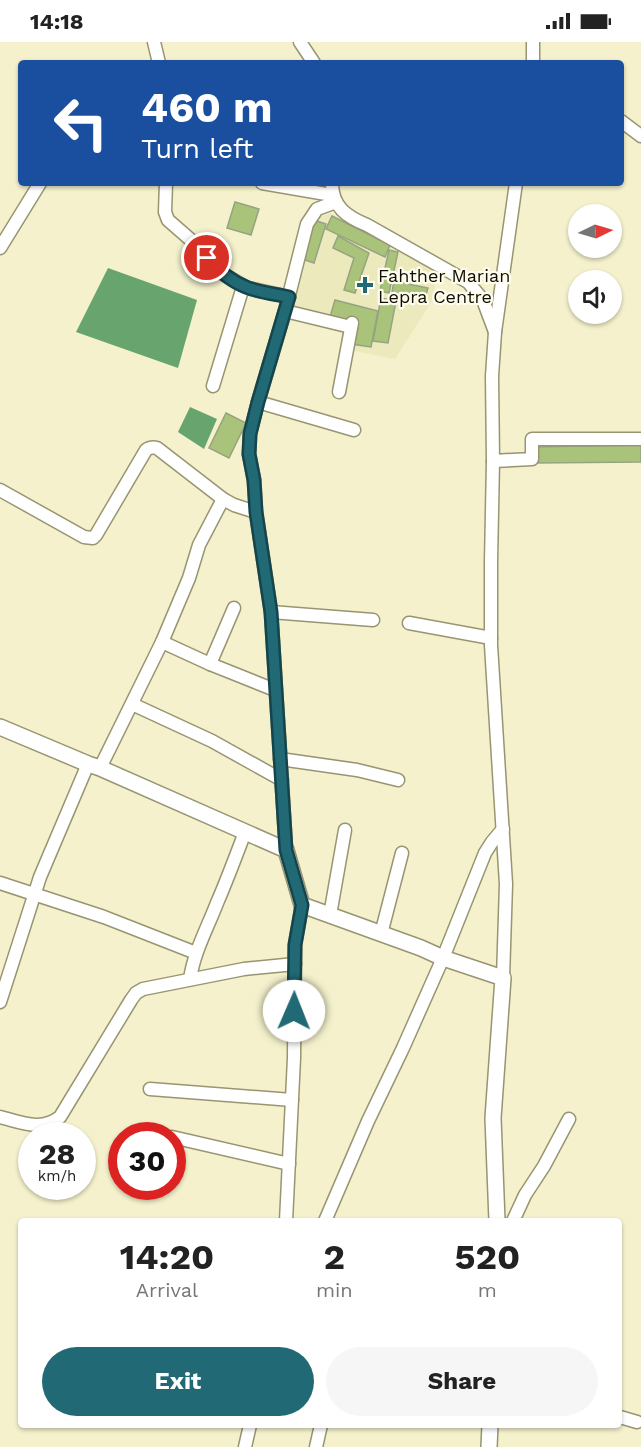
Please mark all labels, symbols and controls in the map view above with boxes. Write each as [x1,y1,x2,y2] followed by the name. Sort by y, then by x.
[30,9,84,34] text: 14:18
[141,83,273,132] text: 460 m
[42,84,120,162] icon: left
[141,133,253,165] text: Turn left
[568,204,622,258] north arrow
[568,204,622,324] map controls
[181,232,232,283] pin
[190,241,223,274] icon: arrive
[378,265,510,307] place label: Fahther Marian Lepra Centre
[568,270,622,324] button: sound
[356,276,374,294] marker: Fahther Marian Lepra Centre
[262,979,326,1043] position arrow
[108,1122,186,1200] speed limit sign: 30
[39,1136,75,1171] text: 28
[38,1167,76,1185] text: km/h
[120,1236,214,1278] text: 14:20
[324,1236,345,1278] text: 2
[455,1236,520,1278] text: 520
[136,1278,198,1302] text: Arrival
[316,1278,353,1302] text: min
[478,1278,497,1302] text: m
[42,1347,314,1416] button: Exit
[326,1347,598,1416] button: Share

